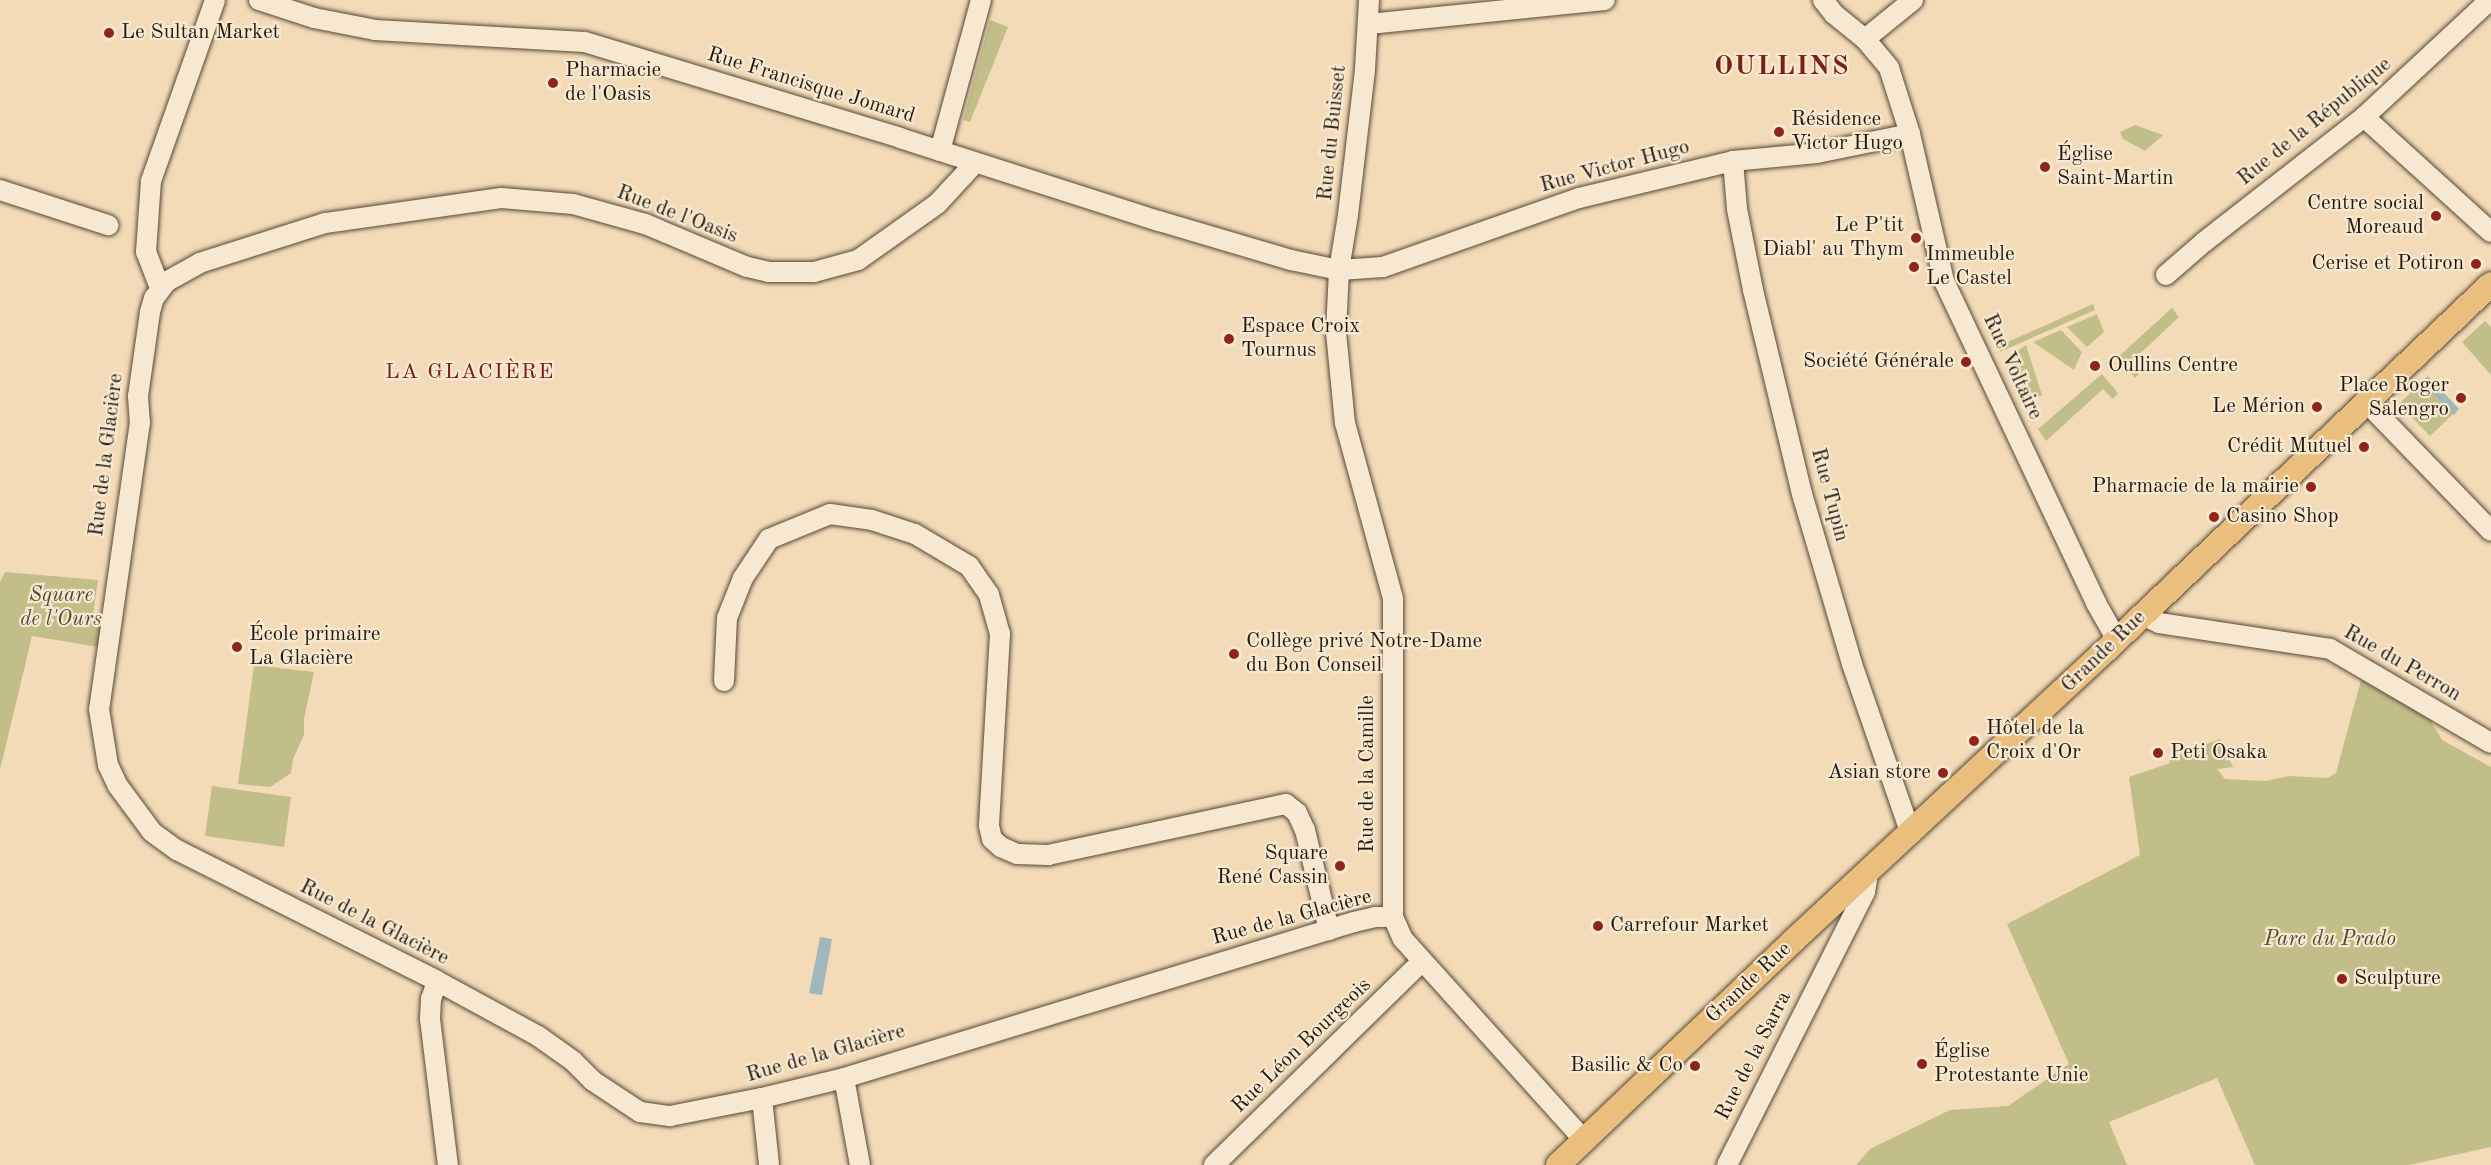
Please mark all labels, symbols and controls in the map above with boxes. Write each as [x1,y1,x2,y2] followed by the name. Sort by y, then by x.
[121,20,280,46] place label: Le Sultan Market
[102,26,116,40] marker: Le Sultan Market
[704,42,918,130] street label: Rue Francisque Jomard
[1714,51,1850,83] district label: OULLINS
[2233,52,2397,192] street label: Rue de la République
[565,58,661,108] place label: Pharmacie de l'Oasis
[1313,64,1353,202] street label: Rue du Buisset
[546,76,560,90] marker: Pharmacie de l'Oasis
[1791,107,1903,157] place label: Résidence Victor Hugo
[1772,125,1786,139] marker: Résidence Victor Hugo
[1538,135,1692,199] street label: Rue Victor Hugo
[2057,142,2173,192] place label: Église Saint-Martin
[2038,160,2052,174] marker: Église Saint-Martin
[613,180,741,250] street label: Rue de l'Oasis
[2307,191,2424,241] place label: Centre social Moreaud
[2429,209,2443,223] marker: Centre social Moreaud
[1763,213,1904,263] place label: Le P'tit Diabl' au Thym
[1909,231,1923,245] marker: Le P'tit Diabl' au Thym
[1926,242,2015,292] place label: Immeuble Le Castel
[2311,251,2464,277] place label: Cerise et Potiron
[2469,257,2483,271] marker: Cerise et Potiron
[1907,260,1921,274] marker: Immeuble Le Castel
[1977,310,2047,424] street label: Rue Voltaire
[1241,314,1360,364] place label: Espace Croix Tournus
[1222,332,1236,346] marker: Espace Croix Tournus
[1803,349,1954,375] place label: Société Générale
[2108,353,2238,379] place label: Oullins Centre
[1959,355,1973,369] marker: Société Générale
[2086,357,2104,375] marker: Oullins Centre
[385,360,555,386] district label: LA GLACIÈRE
[84,372,130,538] street label: Rue de la Glacière
[2339,373,2449,423] place label: Place Roger Salengro
[2454,391,2468,405] marker: Place Roger Salengro
[2212,394,2305,420] place label: Le Mérion
[2310,400,2324,414] marker: Le Mérion
[2227,434,2352,460] place label: Crédit Mutuel
[2357,440,2371,454] marker: Crédit Mutuel
[1804,445,1854,545] street label: Rue Tupin
[2092,474,2299,500] place label: Pharmacie de la mairie
[2304,480,2318,494] marker: Pharmacie de la mairie
[2226,504,2339,530] place label: Casino Shop
[2207,510,2221,524] marker: Casino Shop
[20,583,102,633] park label: Square de l'Ours
[2056,605,2152,699] street label: Grande Rue
[2339,620,2465,708] street label: Rue du Perron
[249,622,380,672] place label: École primaire La Glacière
[1246,629,1482,679] place label: Collège privé Notre-Dame du Bon Conseil
[230,640,244,654] marker: École primaire La Glacière
[1227,647,1241,661] marker: Collège privé Notre-Dame du Bon Conseil
[1355,695,1381,853] street label: Rue de la Camille
[1986,716,2084,766] place label: Hôtel de la Croix d'Or
[1967,734,1981,748] marker: Hôtel de la Croix d'Or
[2170,740,2267,766] place label: Peti Osaka
[2151,746,2165,760] marker: Peti Osaka
[1827,760,1931,786] place label: Asian store
[1936,766,1950,780] marker: Asian store
[1217,841,1328,891] place label: Square René Cassin
[1333,859,1347,873] marker: Square René Cassin
[295,875,453,971] street label: Rue de la Glacière
[1209,885,1375,951] street label: Rue de la Glacière
[1610,913,1769,939] place label: Carrefour Market
[1591,919,1605,933] marker: Carrefour Market
[2264,927,2396,953] park label: Parc du Prado
[1701,937,1797,1029] street label: Grande Rue
[2354,966,2441,992] place label: Sculpture
[2335,972,2349,986] marker: Sculpture
[1227,973,1377,1119] street label: Rue Léon Bourgeois
[1711,987,1797,1125] street label: Rue de la Sarra
[744,1019,908,1089] street label: Rue de la Glacière
[1934,1039,2088,1089] place label: Église Protestante Unie
[1570,1053,1683,1079] place label: Basilic & Co
[1915,1057,1929,1071] marker: Église Protestante Unie
[1688,1059,1702,1073] marker: Basilic & Co

